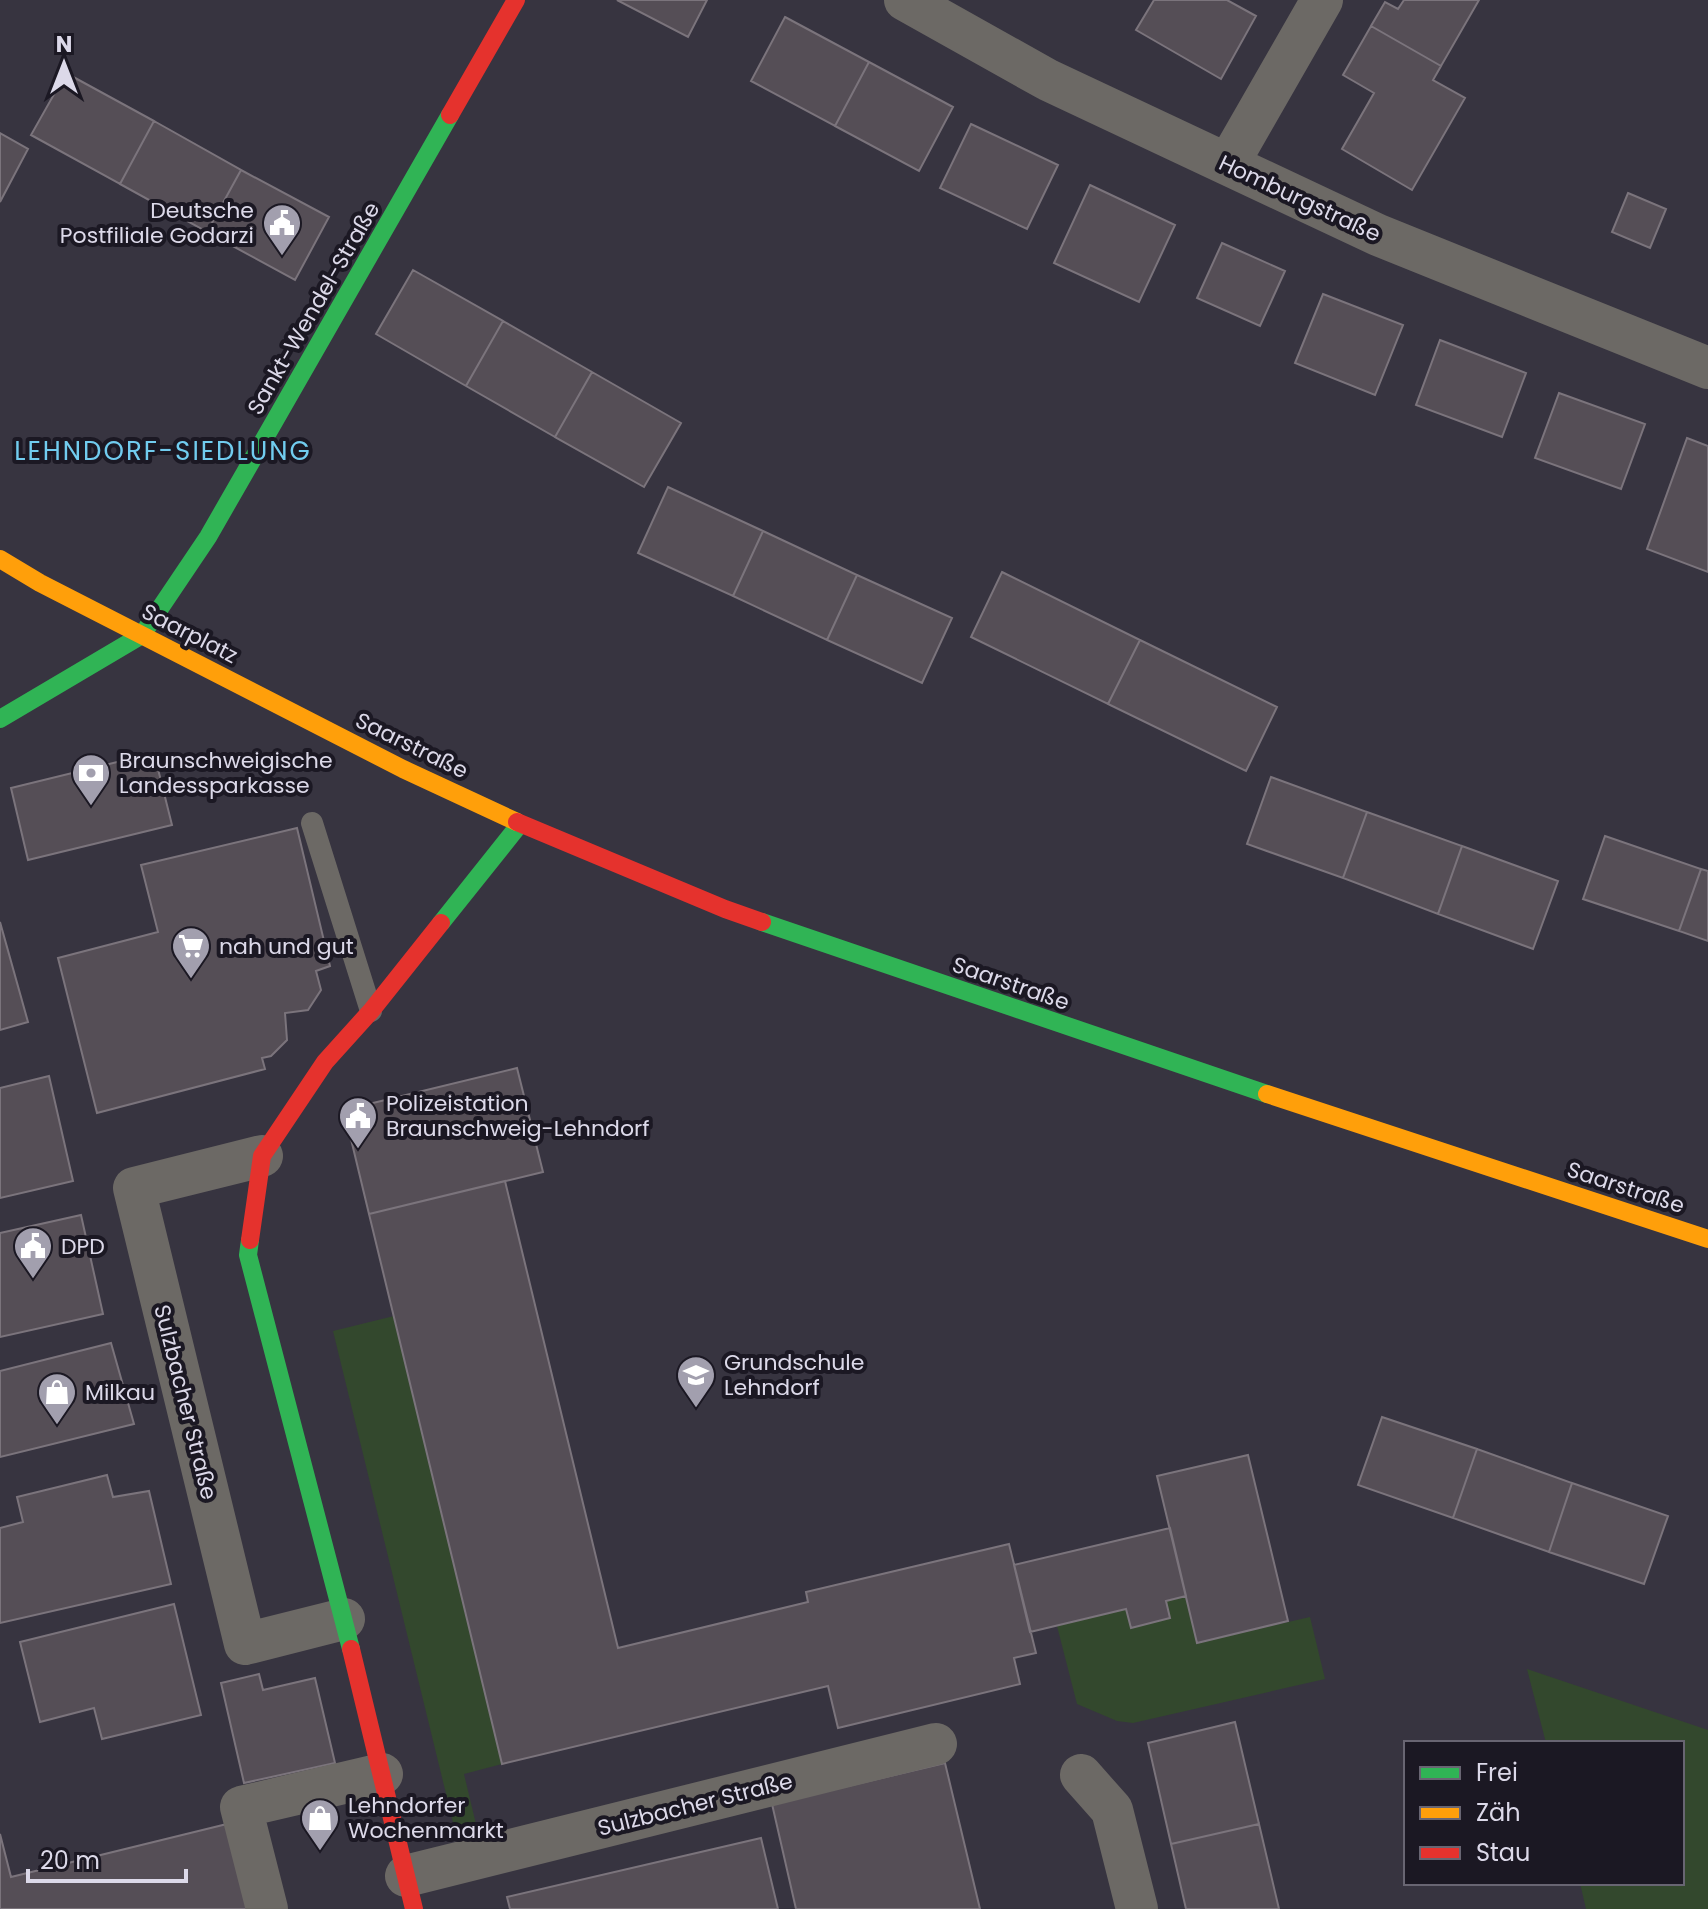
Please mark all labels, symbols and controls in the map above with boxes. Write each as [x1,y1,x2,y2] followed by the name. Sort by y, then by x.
[24,24,104,104] north arrow
[56,29,72,60] text: N
[1214,147,1386,250] street label: Homburgstraße
[60,195,254,251] place label: Deutsche Postfiliale Godarzi
[240,196,387,420] street label: Sankt-Wendel-Straße
[261,202,303,257] public building icon: Deutsche Postfiliale Godarzi
[14,433,312,469] district label: LEHNDORF-SIEDLUNG
[136,596,243,671] street label: Saarplatz
[350,705,473,786] street label: Saarstraße
[119,745,333,801] place label: Braunschweigische Landessparkasse
[70,752,112,807] bank icon: Braunschweigische Landessparkasse
[170,925,212,980] supermarket icon: nah und gut
[219,931,354,962] place label: nah und gut
[948,949,1074,1018] street label: Saarstraße
[386,1088,649,1144] place label: Polizeistation Braunschweig-Lehndorf
[337,1095,379,1150] public building icon: Polizeistation Braunschweig-Lehndorf
[1563,1154,1689,1221] street label: Saarstraße
[12,1225,54,1280] public building icon: DPD
[61,1231,105,1262] place label: DPD
[146,1301,225,1503] street label: Sulzbacher Straße
[724,1347,864,1403] place label: Grundschule Lehndorf
[675,1354,717,1409] school or university icon: Grundschule Lehndorf
[36,1371,78,1426] shop icon: Milkau
[85,1377,155,1408] place label: Milkau
[1404,1741,1684,1885] legend
[1476,1756,1518,1789] text: Frei
[594,1765,796,1844] street label: Sulzbacher Straße
[348,1790,504,1846] place label: Lehndorfer Wochenmarkt
[1476,1796,1521,1829] text: Zäh
[299,1797,341,1852] shop icon: Lehndorfer Wochenmarkt
[28,1833,186,1883] scale bar
[1476,1836,1530,1869] text: Stau
[40,1844,100,1877] text: 20 m

